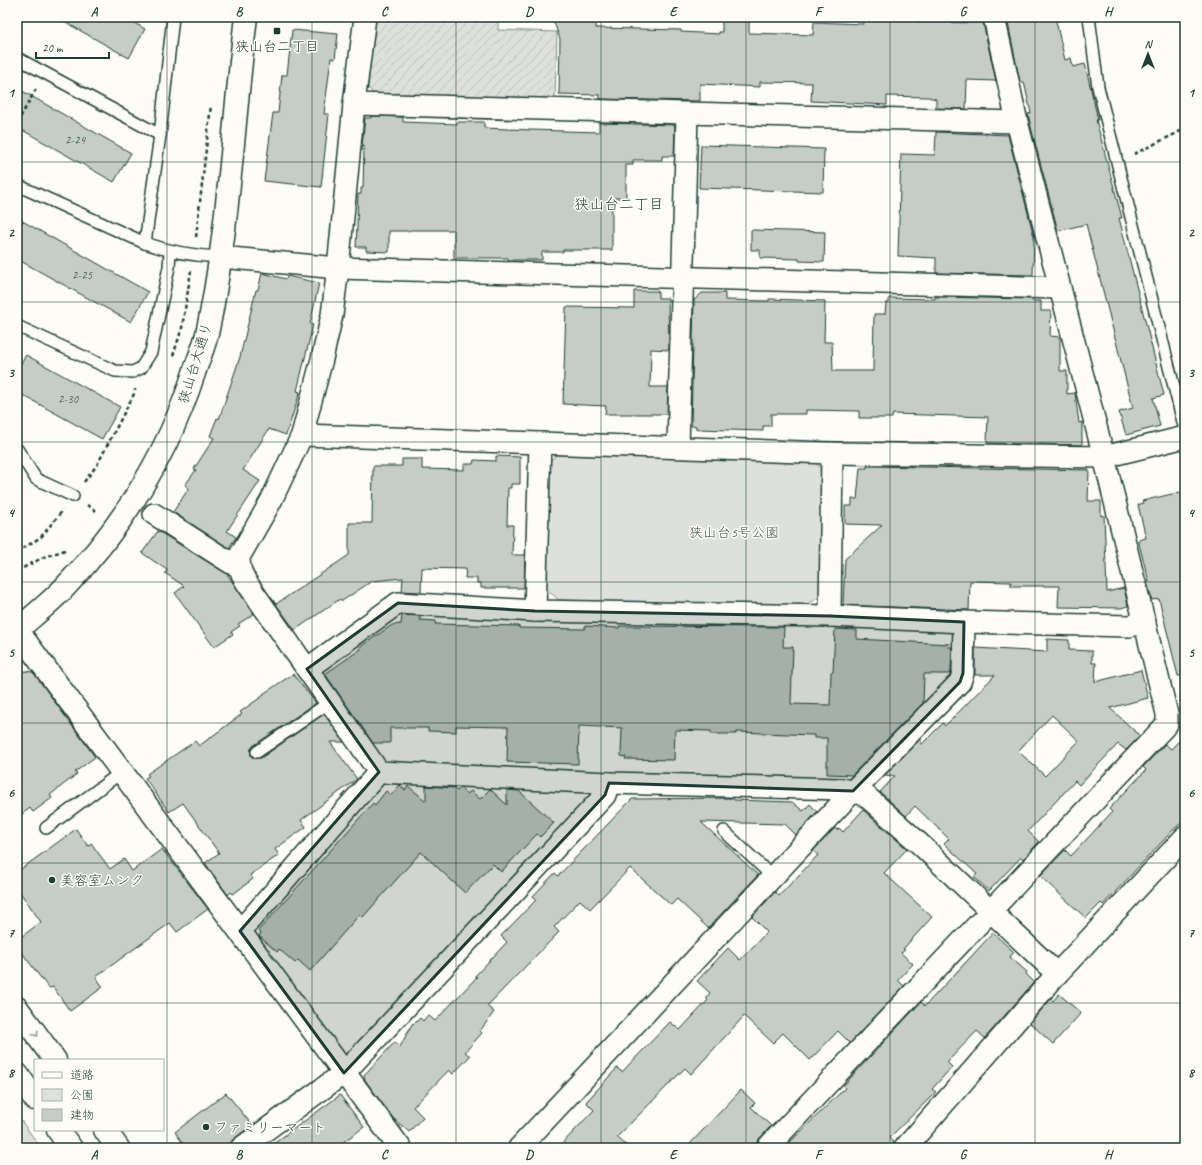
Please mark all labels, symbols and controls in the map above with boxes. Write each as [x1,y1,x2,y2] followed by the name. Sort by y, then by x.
[91,4,99,20] text: A
[236,4,244,20] text: B
[381,4,389,20] text: C
[525,4,534,20] text: D
[670,4,679,20] text: E
[815,4,824,20] text: F
[960,4,968,20] text: G
[1104,4,1114,20] text: H
[272,26,282,36] marker: 狭山台二丁目
[36,34,109,60] scale bar
[1128,34,1168,74] north arrow
[1145,37,1154,51] text: N
[235,38,319,55] place label: 狭山台二丁目
[42,40,64,56] text: 20 m
[8,85,16,101] text: 1
[1188,85,1196,101] text: 1
[65,132,87,148] house number: 2-24
[574,195,664,214] district label: 狭山台二丁目
[8,225,15,241] text: 2
[1188,225,1195,241] text: 2
[72,267,93,283] house number: 2-25
[175,320,215,406] street label: 狭山台大通り
[8,365,15,381] text: 3
[1188,365,1195,381] text: 3
[58,391,80,407] house number: 2-30
[8,505,16,521] text: 4
[1188,505,1196,521] text: 4
[689,524,779,541] park label: 狭山台5号公園
[8,645,15,661] text: 5
[1188,645,1195,661] text: 5
[8,785,15,801] text: 6
[1188,785,1195,801] text: 6
[60,872,144,889] place label: 美容室ムンク
[47,875,57,885] marker: 美容室ムンク
[8,925,15,941] text: 7
[1188,925,1195,941] text: 7
[31,1030,39,1037] one-way arrow
[34,1059,164,1131] legend
[8,1065,16,1081] text: 8
[1188,1065,1196,1081] text: 8
[70,1067,94,1083] text: 道路
[70,1087,94,1103] text: 公園
[70,1107,94,1123] text: 建物
[214,1119,326,1136] place label: ファミリーマート
[201,1122,211,1132] marker: ファミリーマート
[91,1147,99,1163] text: A
[236,1147,244,1163] text: B
[381,1147,389,1163] text: C
[525,1147,534,1163] text: D
[670,1147,679,1163] text: E
[815,1147,824,1163] text: F
[960,1147,968,1163] text: G
[1104,1147,1114,1163] text: H

